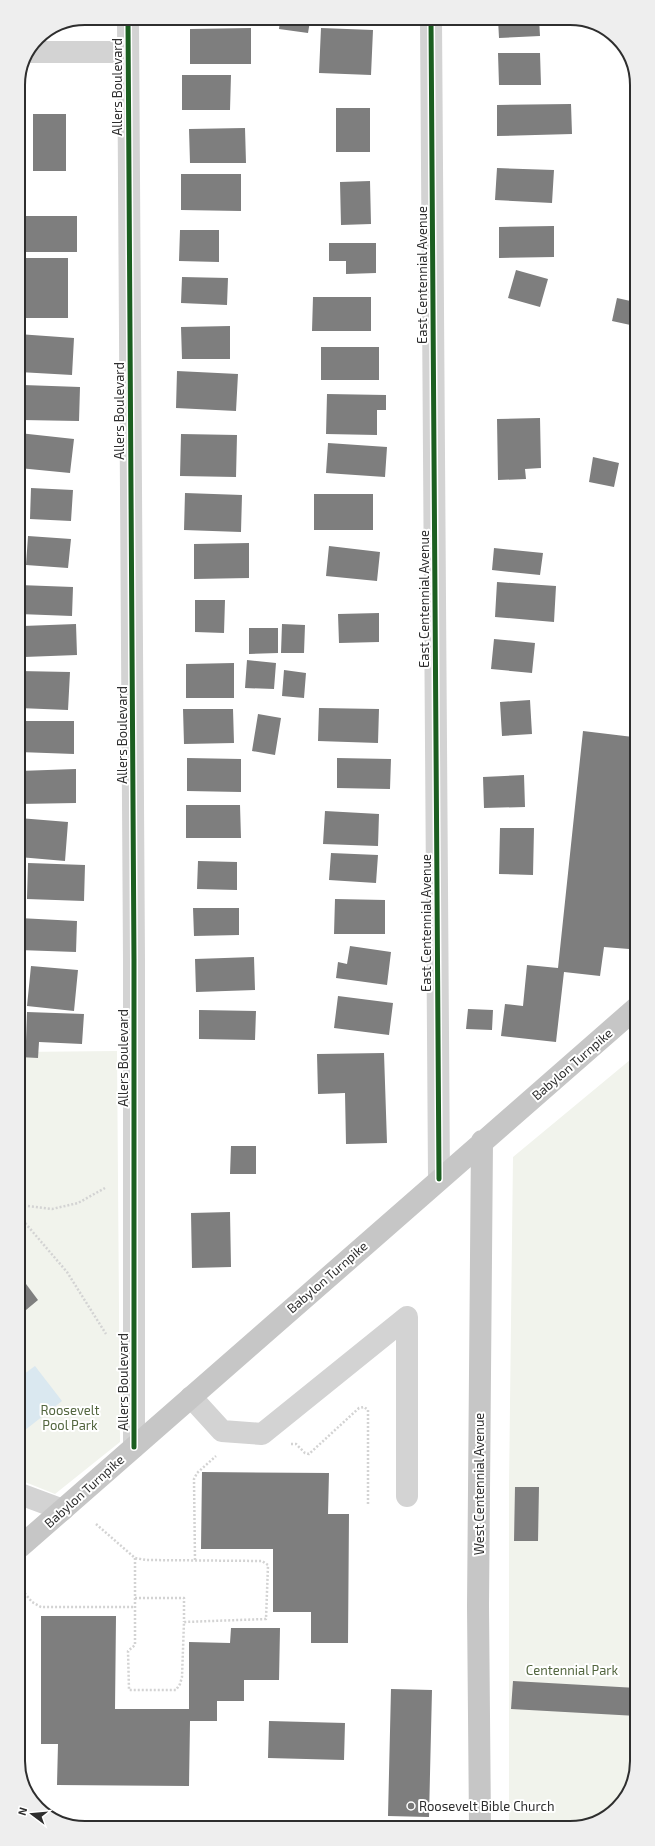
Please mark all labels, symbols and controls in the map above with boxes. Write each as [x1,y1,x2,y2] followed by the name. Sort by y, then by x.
[109,38,125,136] street label: Allers Boulevard
[414,206,430,344] street label: East Centennial Avenue
[111,362,127,460] street label: Allers Boulevard
[416,530,432,668] street label: East Centennial Avenue
[114,686,130,784] street label: Allers Boulevard
[418,854,434,992] street label: East Centennial Avenue
[115,1009,131,1107] street label: Allers Boulevard
[528,1025,616,1103] street label: Babylon Turnpike
[283,1238,371,1316] street label: Babylon Turnpike
[115,1333,131,1431] street label: Allers Boulevard
[41,1402,99,1433] park label: Roosevelt Pool Park
[471,1413,487,1555] street label: West Centennial Avenue
[41,1451,127,1531] street label: Babylon Turnpike
[526,1662,619,1678] park label: Centennial Park
[12,1794,52,1834] north arrow
[419,1798,554,1814] place label: Roosevelt Bible Church
[406,1801,416,1811] marker: Roosevelt Bible Church
[15,1805,29,1817] text: N

